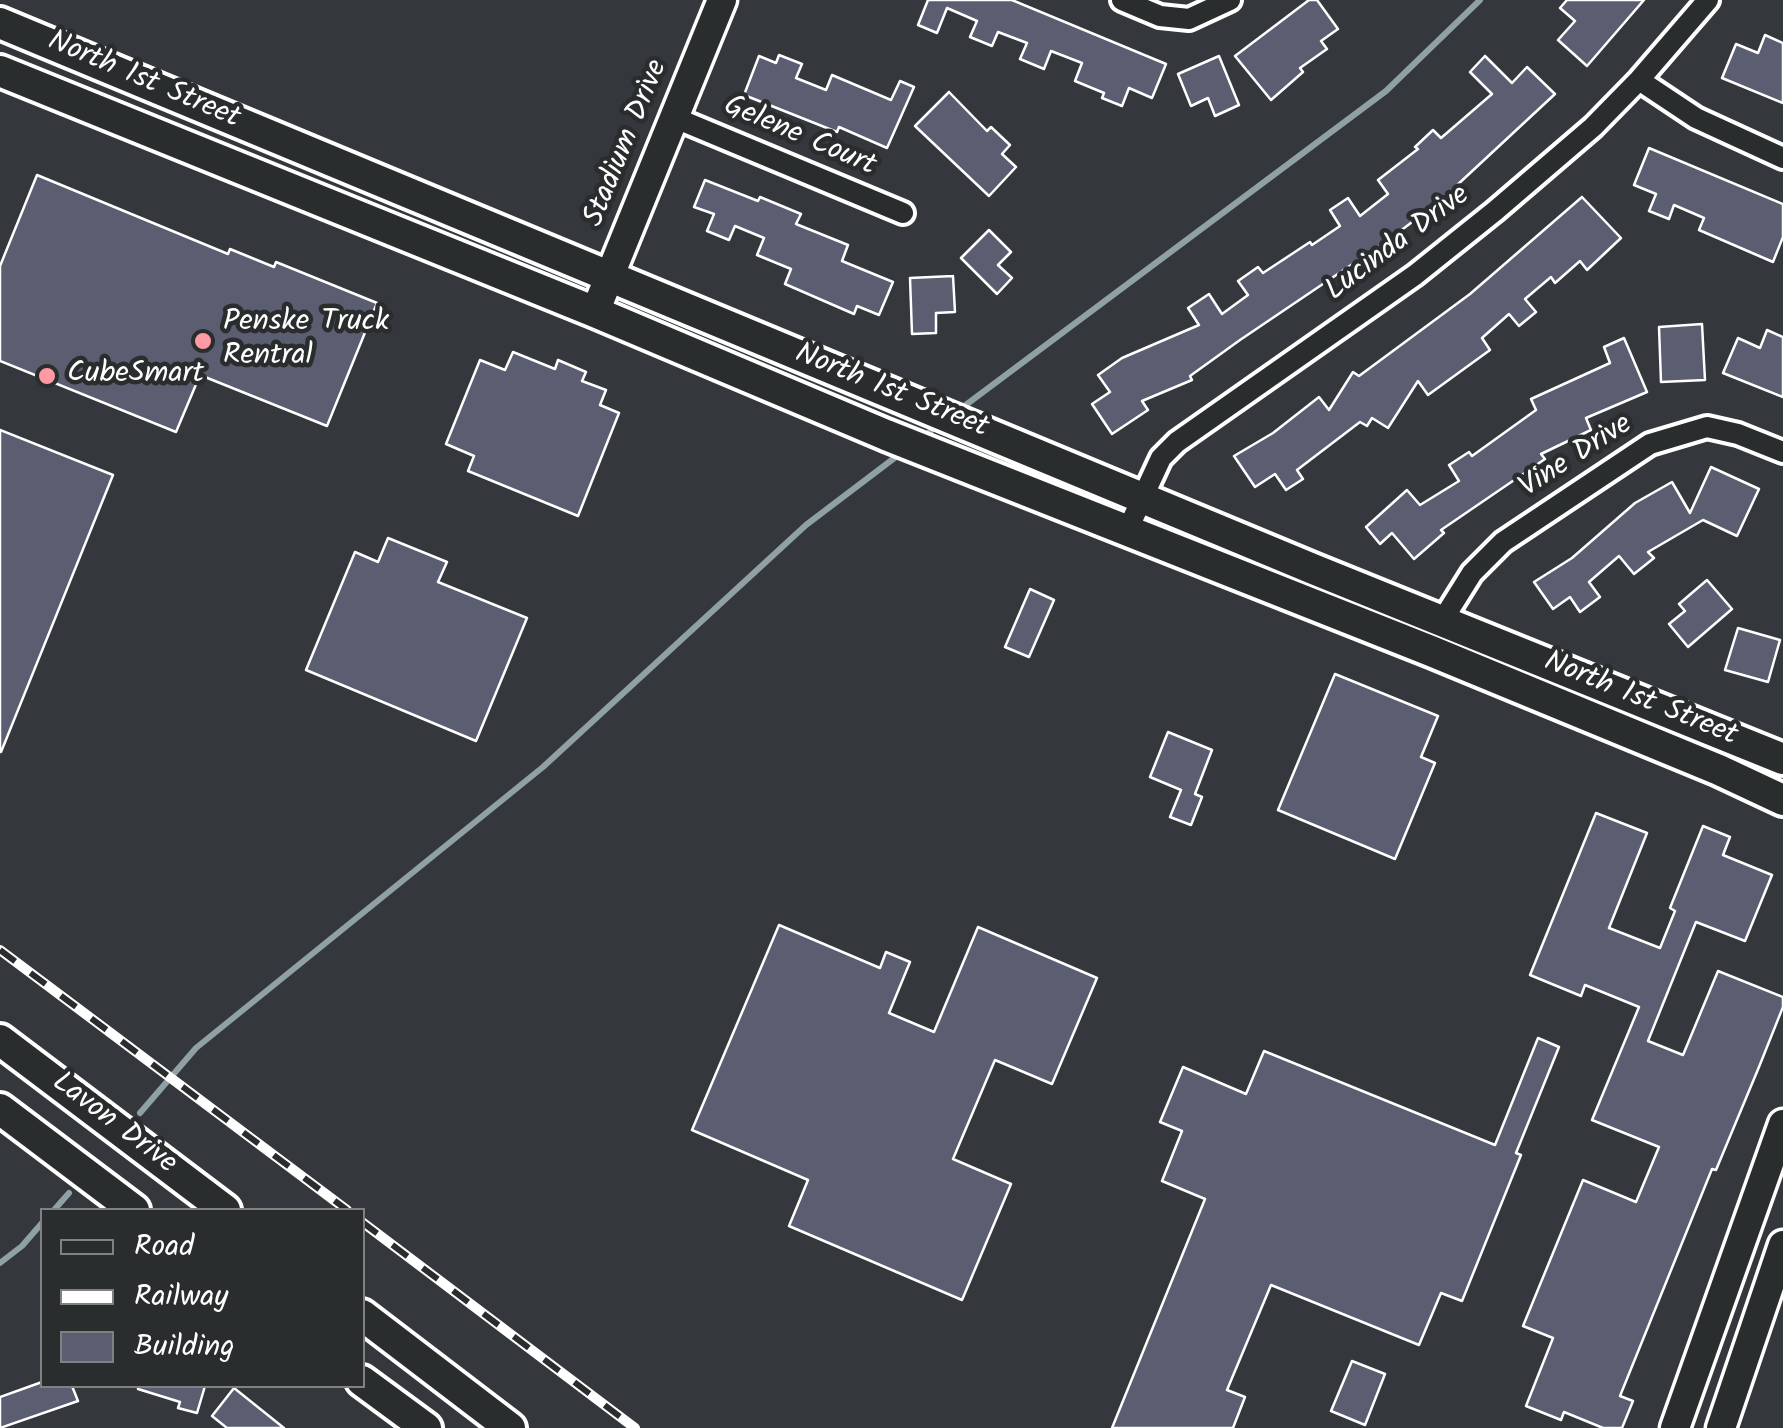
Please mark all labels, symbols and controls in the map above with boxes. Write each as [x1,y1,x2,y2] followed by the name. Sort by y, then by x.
[41,25,245,139] street label: North 1st Street
[578,55,678,233] street label: Stadium Drive
[718,90,880,186] street label: Gelene Court
[1320,179,1478,311] street label: Lucinda Drive
[223,306,389,376] place label: Penske Truck Rentral
[192,330,214,352] marker: Penske Truck Rentral
[789,338,993,448] street label: North 1st Street
[67,358,204,394] place label: CubeSmart
[36,365,58,387] marker: CubeSmart
[1514,408,1640,508] street label: Vine Drive
[1538,646,1742,756] street label: North 1st Street
[43,1066,183,1184] street label: Lavon Drive
[40,1208,365,1388] legend
[134,1223,194,1271] text: Road
[134,1273,228,1321] text: Railway
[134,1323,234,1371] text: Building

